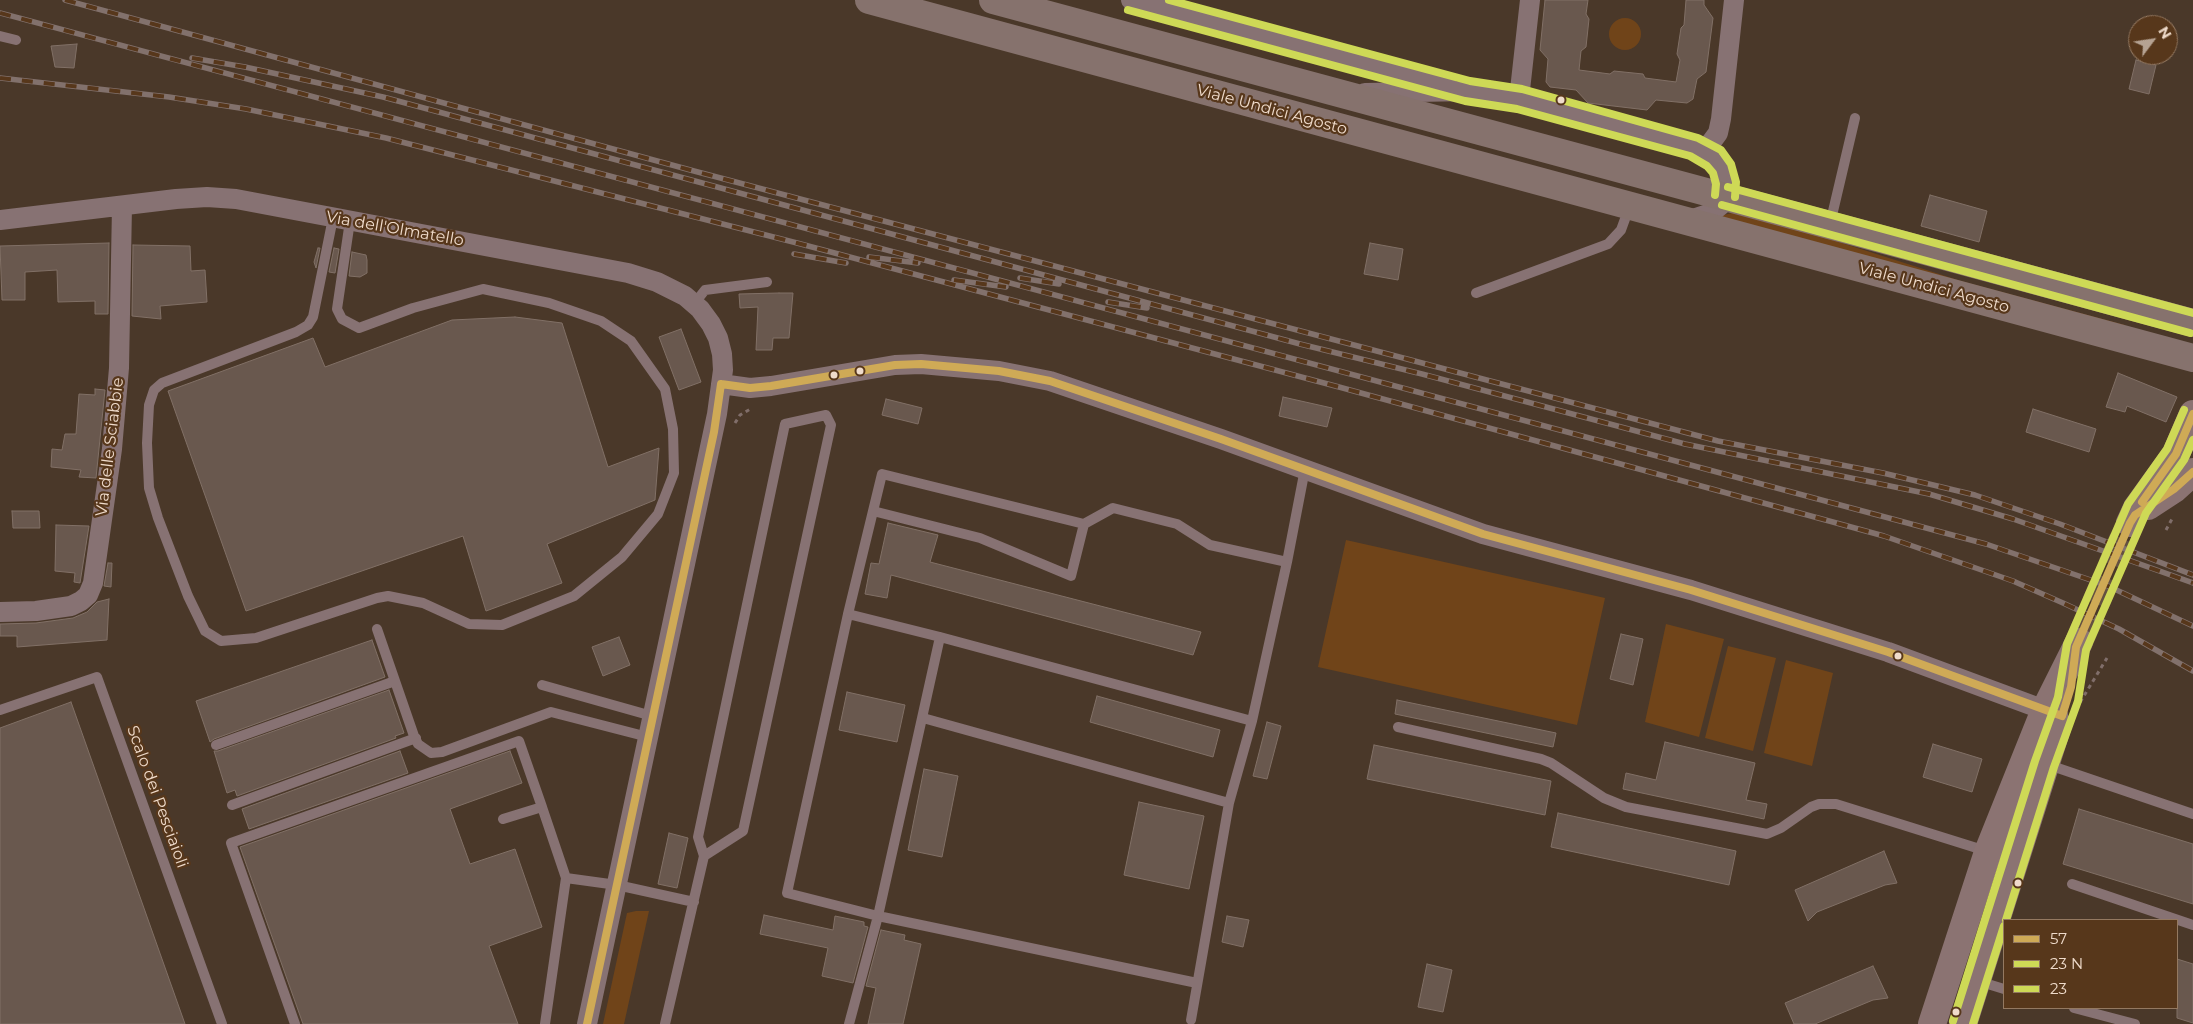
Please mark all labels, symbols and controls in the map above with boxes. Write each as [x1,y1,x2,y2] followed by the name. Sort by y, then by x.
[2128,15,2178,65] north arrow
[2154,23,2176,42] text: N
[1195,81,1349,139] street label: Viale Undici Agosto
[1556,95,1566,105] unlabelled marker
[325,207,465,251] street label: Via dell'Olmatello
[1857,259,2011,317] street label: Viale Undici Agosto
[855,366,865,376] unlabelled marker
[829,370,839,380] unlabelled marker
[92,376,128,518] street label: Via delle Sciabbie
[1893,651,1903,661] unlabelled marker
[122,723,192,871] street label: Scalo dei Pesciaioli
[2013,878,2023,888] unlabelled marker
[2003,919,2178,1009] legend
[2050,929,2067,948] text: 57
[2050,954,2083,973] text: 23 N
[2050,979,2067,998] text: 23
[1951,1007,1961,1017] unlabelled marker

